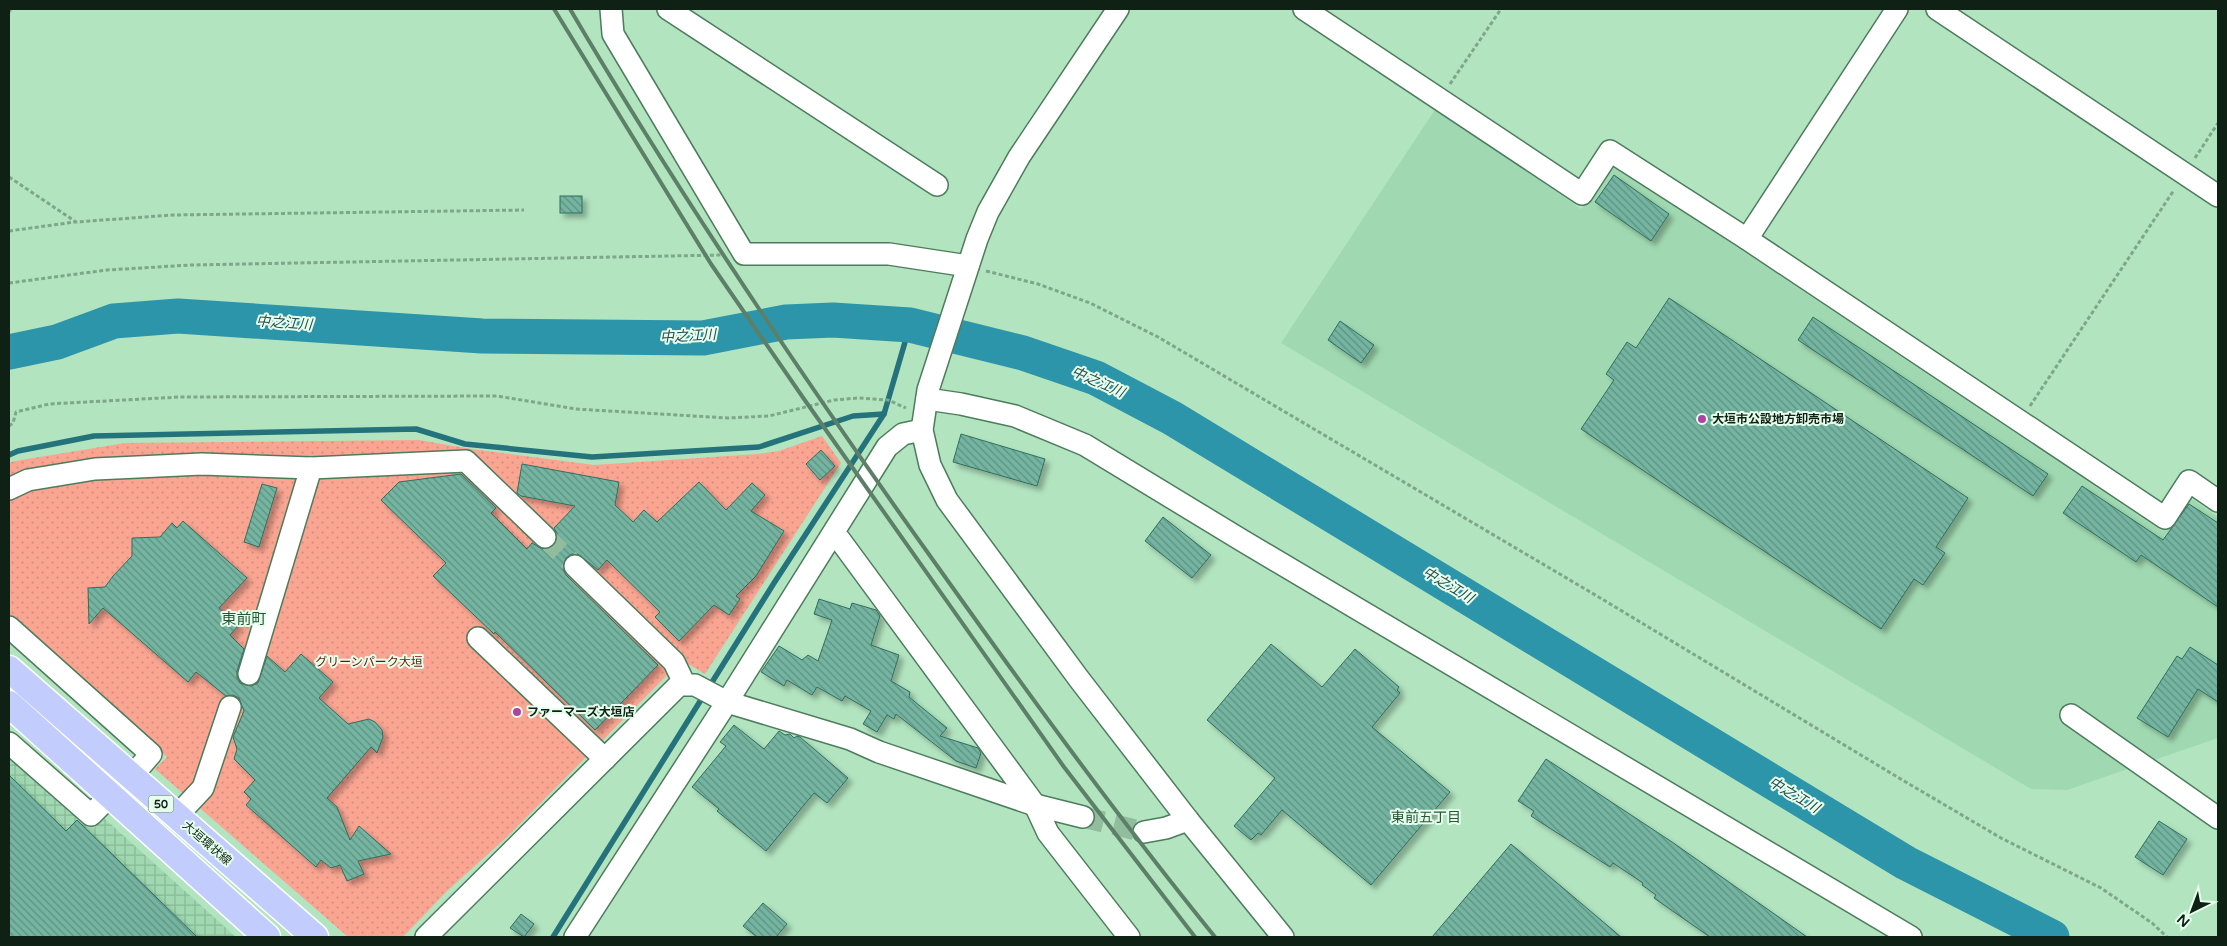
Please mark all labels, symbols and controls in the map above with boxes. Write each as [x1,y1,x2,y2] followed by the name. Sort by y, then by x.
[255,313,315,334] water label: 中之江川
[660,326,718,346] water label: 中之江川
[1069,363,1129,402] water label: 中之江川
[1712,412,1844,426] place label: 大垣市公設地方卸売市場
[1696,413,1708,425] marker: 大垣市公設地方卸売市場
[1420,563,1478,608] water label: 中之江川
[221,610,267,628] district label: 東前町
[315,655,423,669] park label: グリーンパーク大垣
[527,705,634,719] place label: ファーマーズ大垣店
[511,706,523,718] marker: ファーマーズ大垣店
[1766,773,1824,818] water label: 中之江川
[148,796,174,812] road number: 50
[1391,809,1461,826] district label: 東前五丁目
[180,818,234,868] street label: 大垣環状線
[2167,886,2217,936] north arrow
[2174,910,2194,930] text: N

